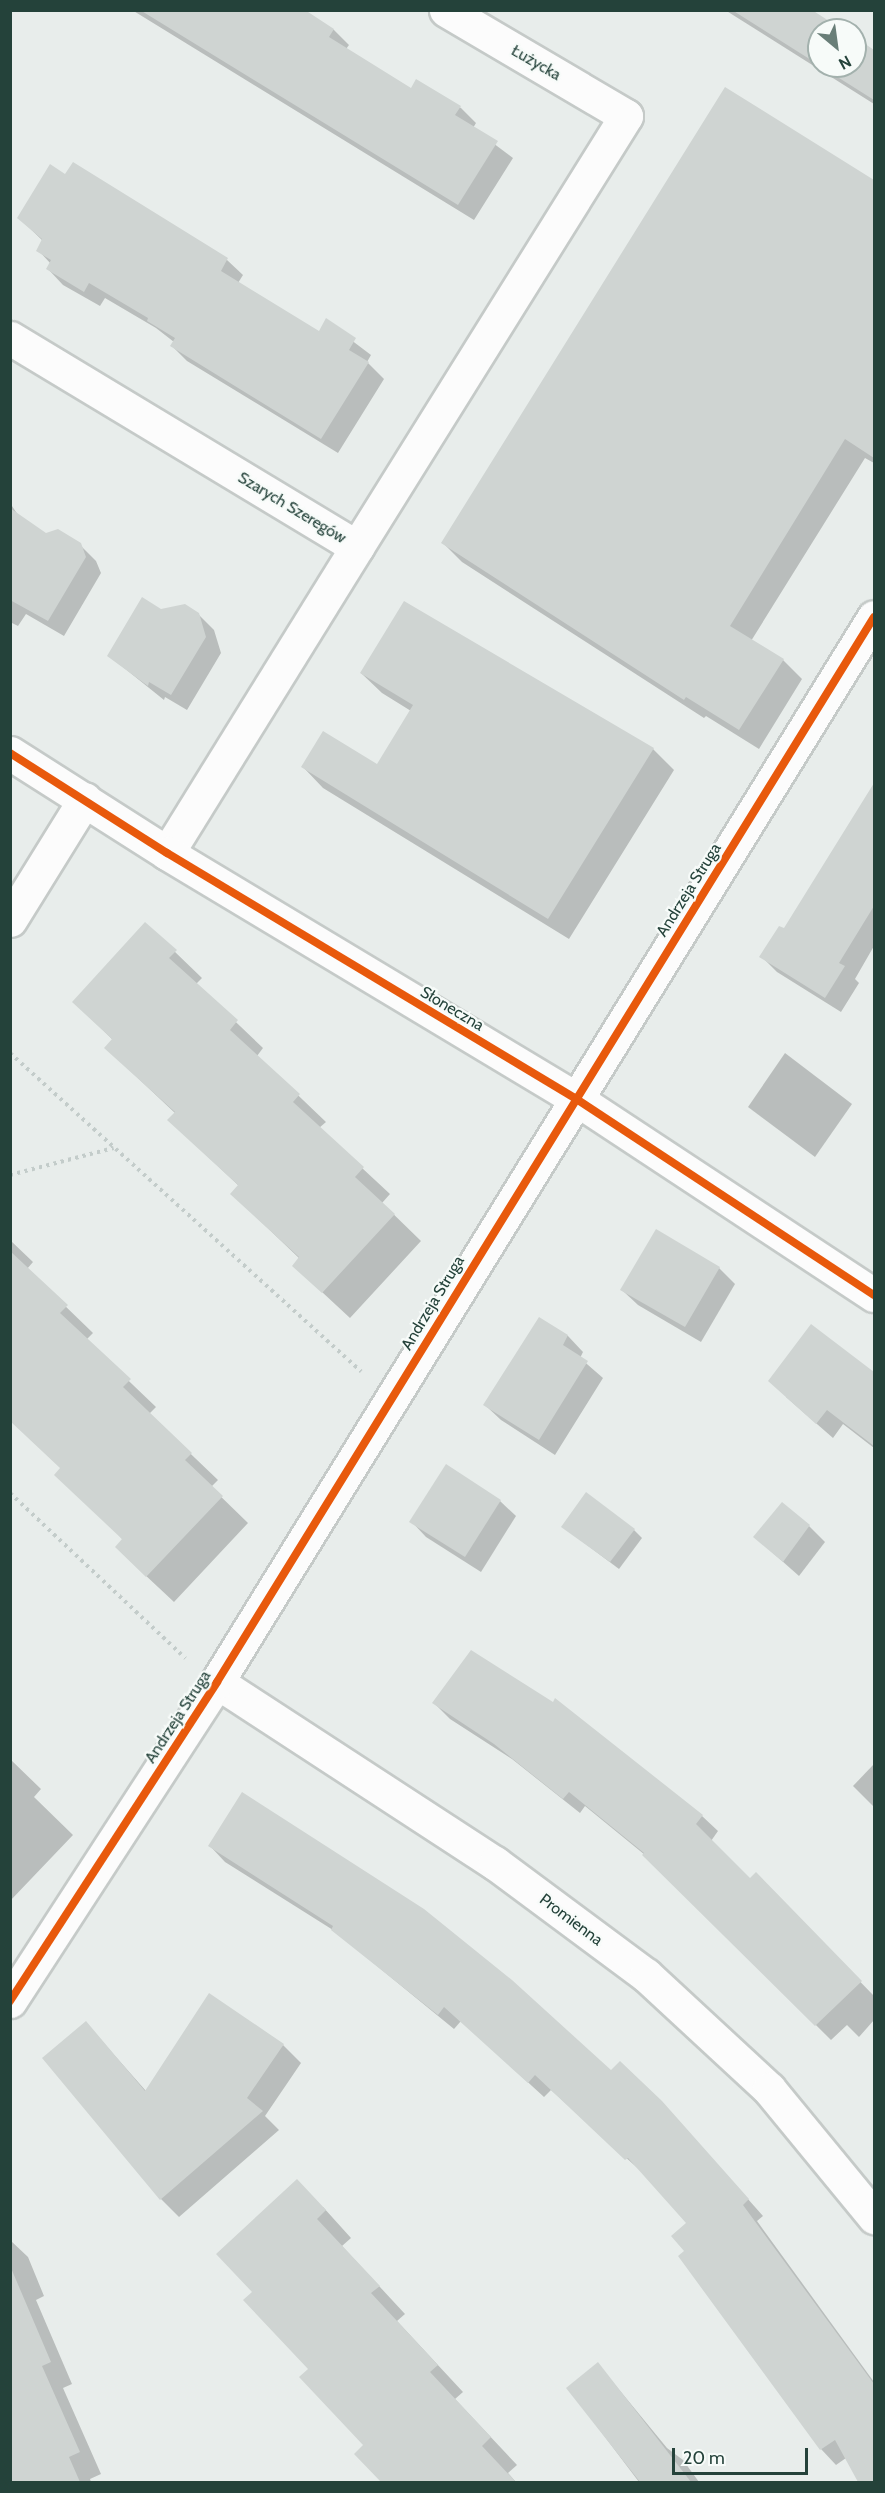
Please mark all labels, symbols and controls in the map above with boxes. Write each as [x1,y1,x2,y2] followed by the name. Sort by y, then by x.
[807,18,867,78] north arrow
[508,41,564,85] street label: Łużycka
[835,51,855,73] text: N
[234,468,350,548] street label: Szarych Szeregów
[653,840,725,940] street label: Andrzeja Struga
[417,983,487,1035] street label: Słoneczna
[397,1252,469,1354] street label: Andrzeja Struga
[141,1667,215,1767] street label: Andrzeja Struga
[536,1890,606,1950] street label: Promienna
[675,2436,812,2474] scale bar
[683,2447,725,2469] text: 20 m

